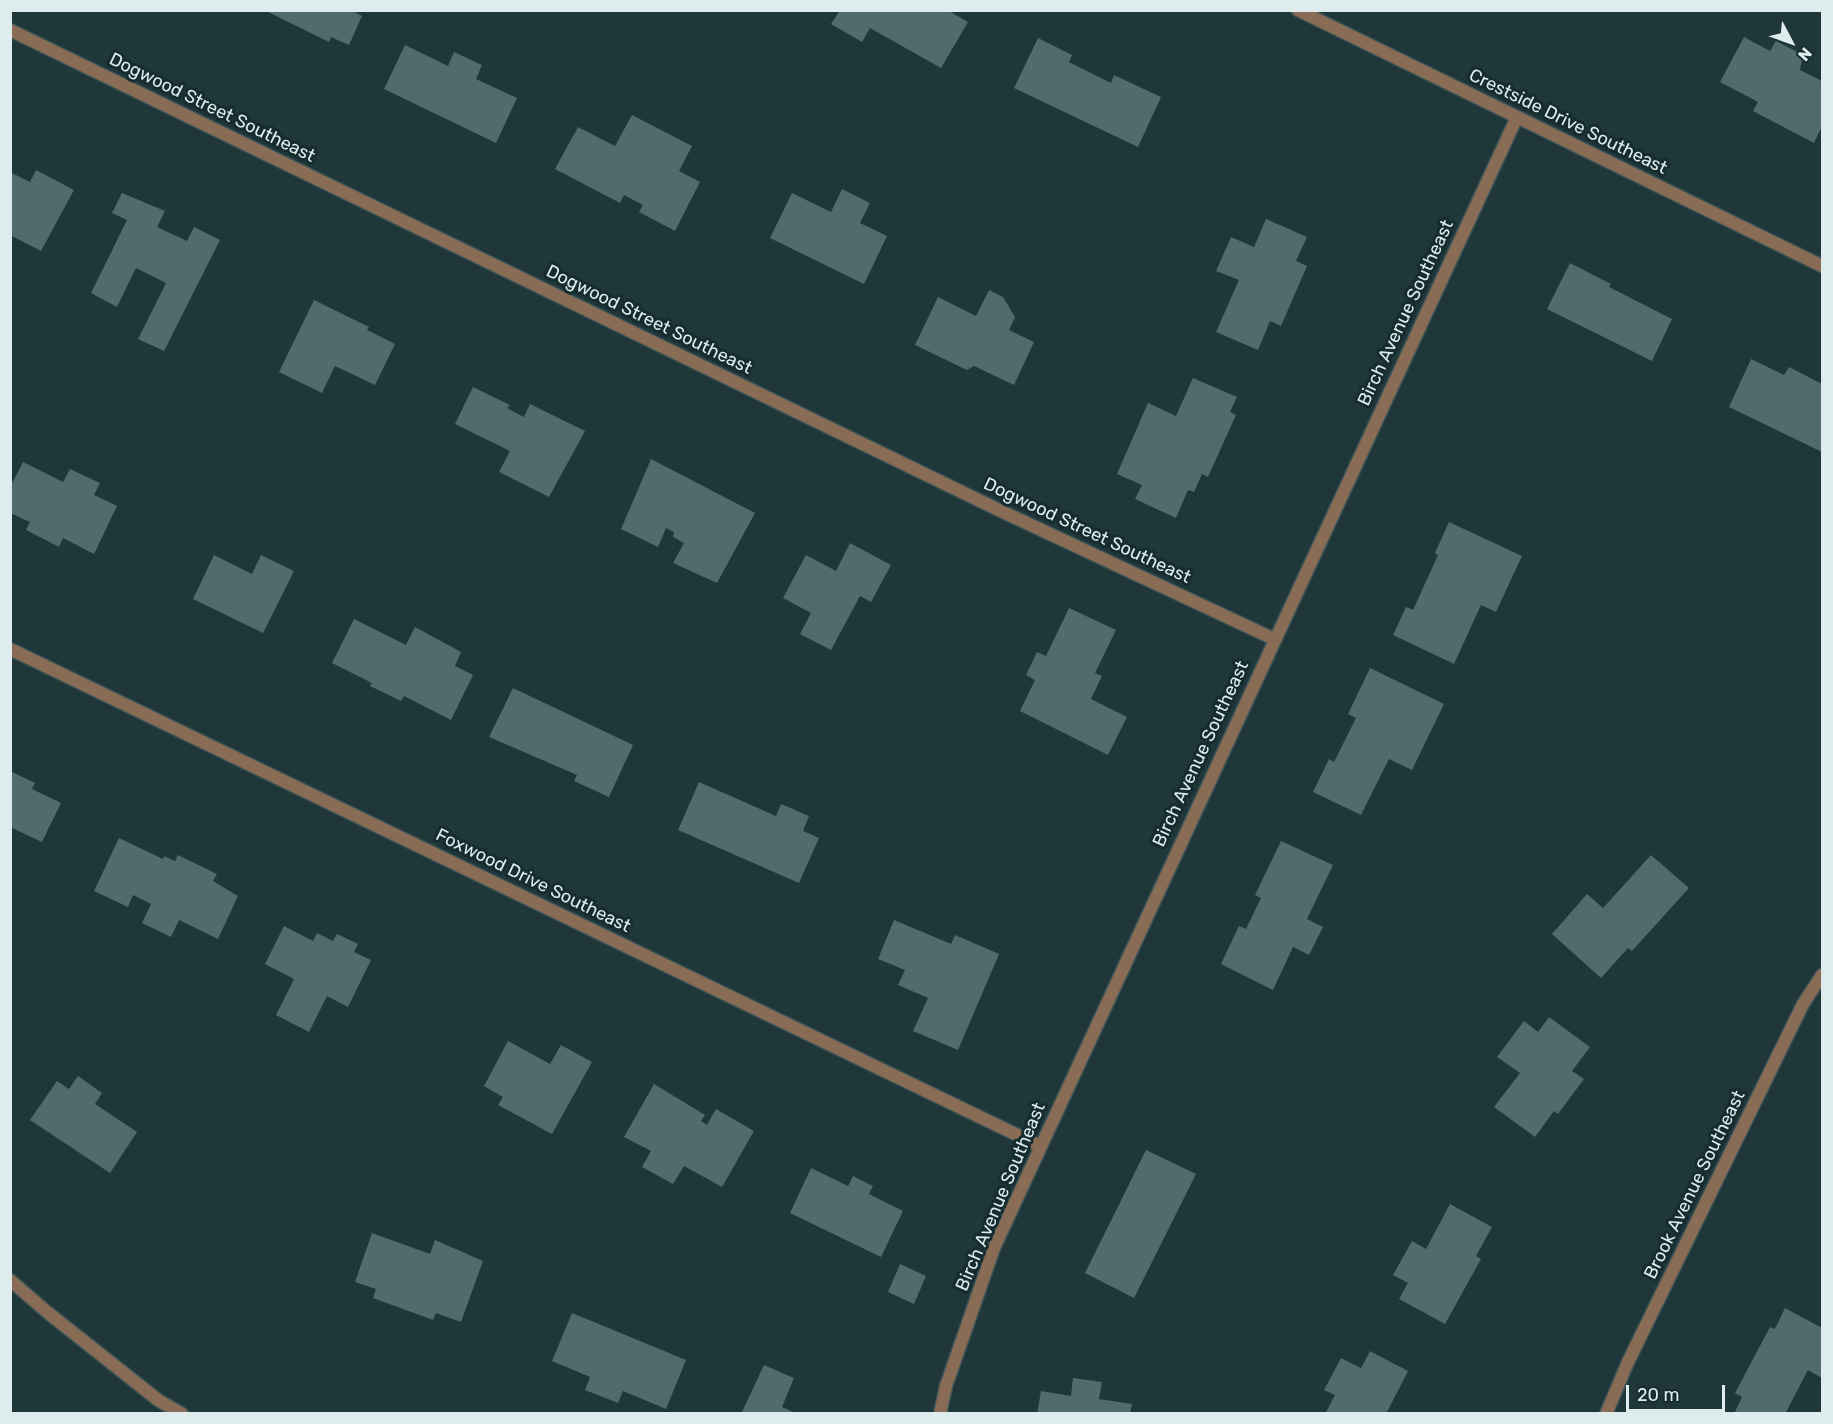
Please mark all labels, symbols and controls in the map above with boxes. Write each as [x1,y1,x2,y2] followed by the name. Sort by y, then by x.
[1761,12,1821,72] north arrow
[1794,44,1816,65] text: N
[105,49,319,167] street label: Dogwood Street Southeast
[1465,65,1671,179] street label: Crestside Drive Southeast
[1353,217,1459,409] street label: Birch Avenue Southeast
[542,261,756,379] street label: Dogwood Street Southeast
[980,473,1194,589] street label: Dogwood Street Southeast
[1148,658,1254,850] street label: Birch Avenue Southeast
[432,824,634,938] street label: Foxwood Drive Southeast
[1640,1087,1750,1283] street label: Brook Avenue Southeast
[952,1100,1050,1294] street label: Birch Avenue Southeast
[1629,1373,1728,1411] scale bar
[1637,1384,1679,1406] text: 20 m

